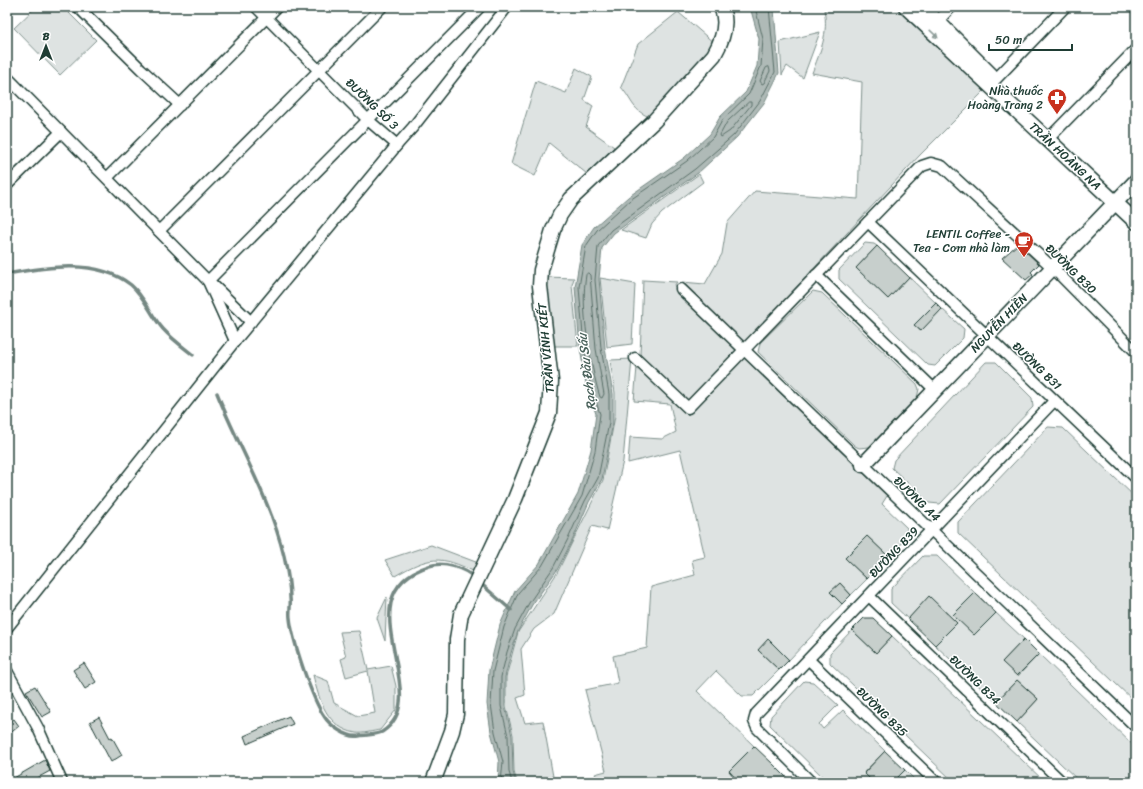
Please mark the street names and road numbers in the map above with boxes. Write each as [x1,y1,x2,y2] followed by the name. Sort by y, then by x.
[340,73,404,136] street label: ĐƯỜNG SỐ 3
[1024,116,1107,196] street label: TRẦN HOÀNG NA
[1040,238,1102,300] street label: ĐƯỜNG B30
[965,287,1034,358] street label: NGUYỄN HIỀN
[531,301,561,394] street label: TRẦN VĨNH KIẾT
[1007,336,1067,396] street label: ĐƯỜNG B31
[888,471,946,528] street label: ĐƯỜNG A4
[863,521,925,583] street label: ĐƯỜNG B39
[944,649,1006,711] street label: ĐƯỜNG B34
[851,682,913,742] street label: ĐƯỜNG B35

